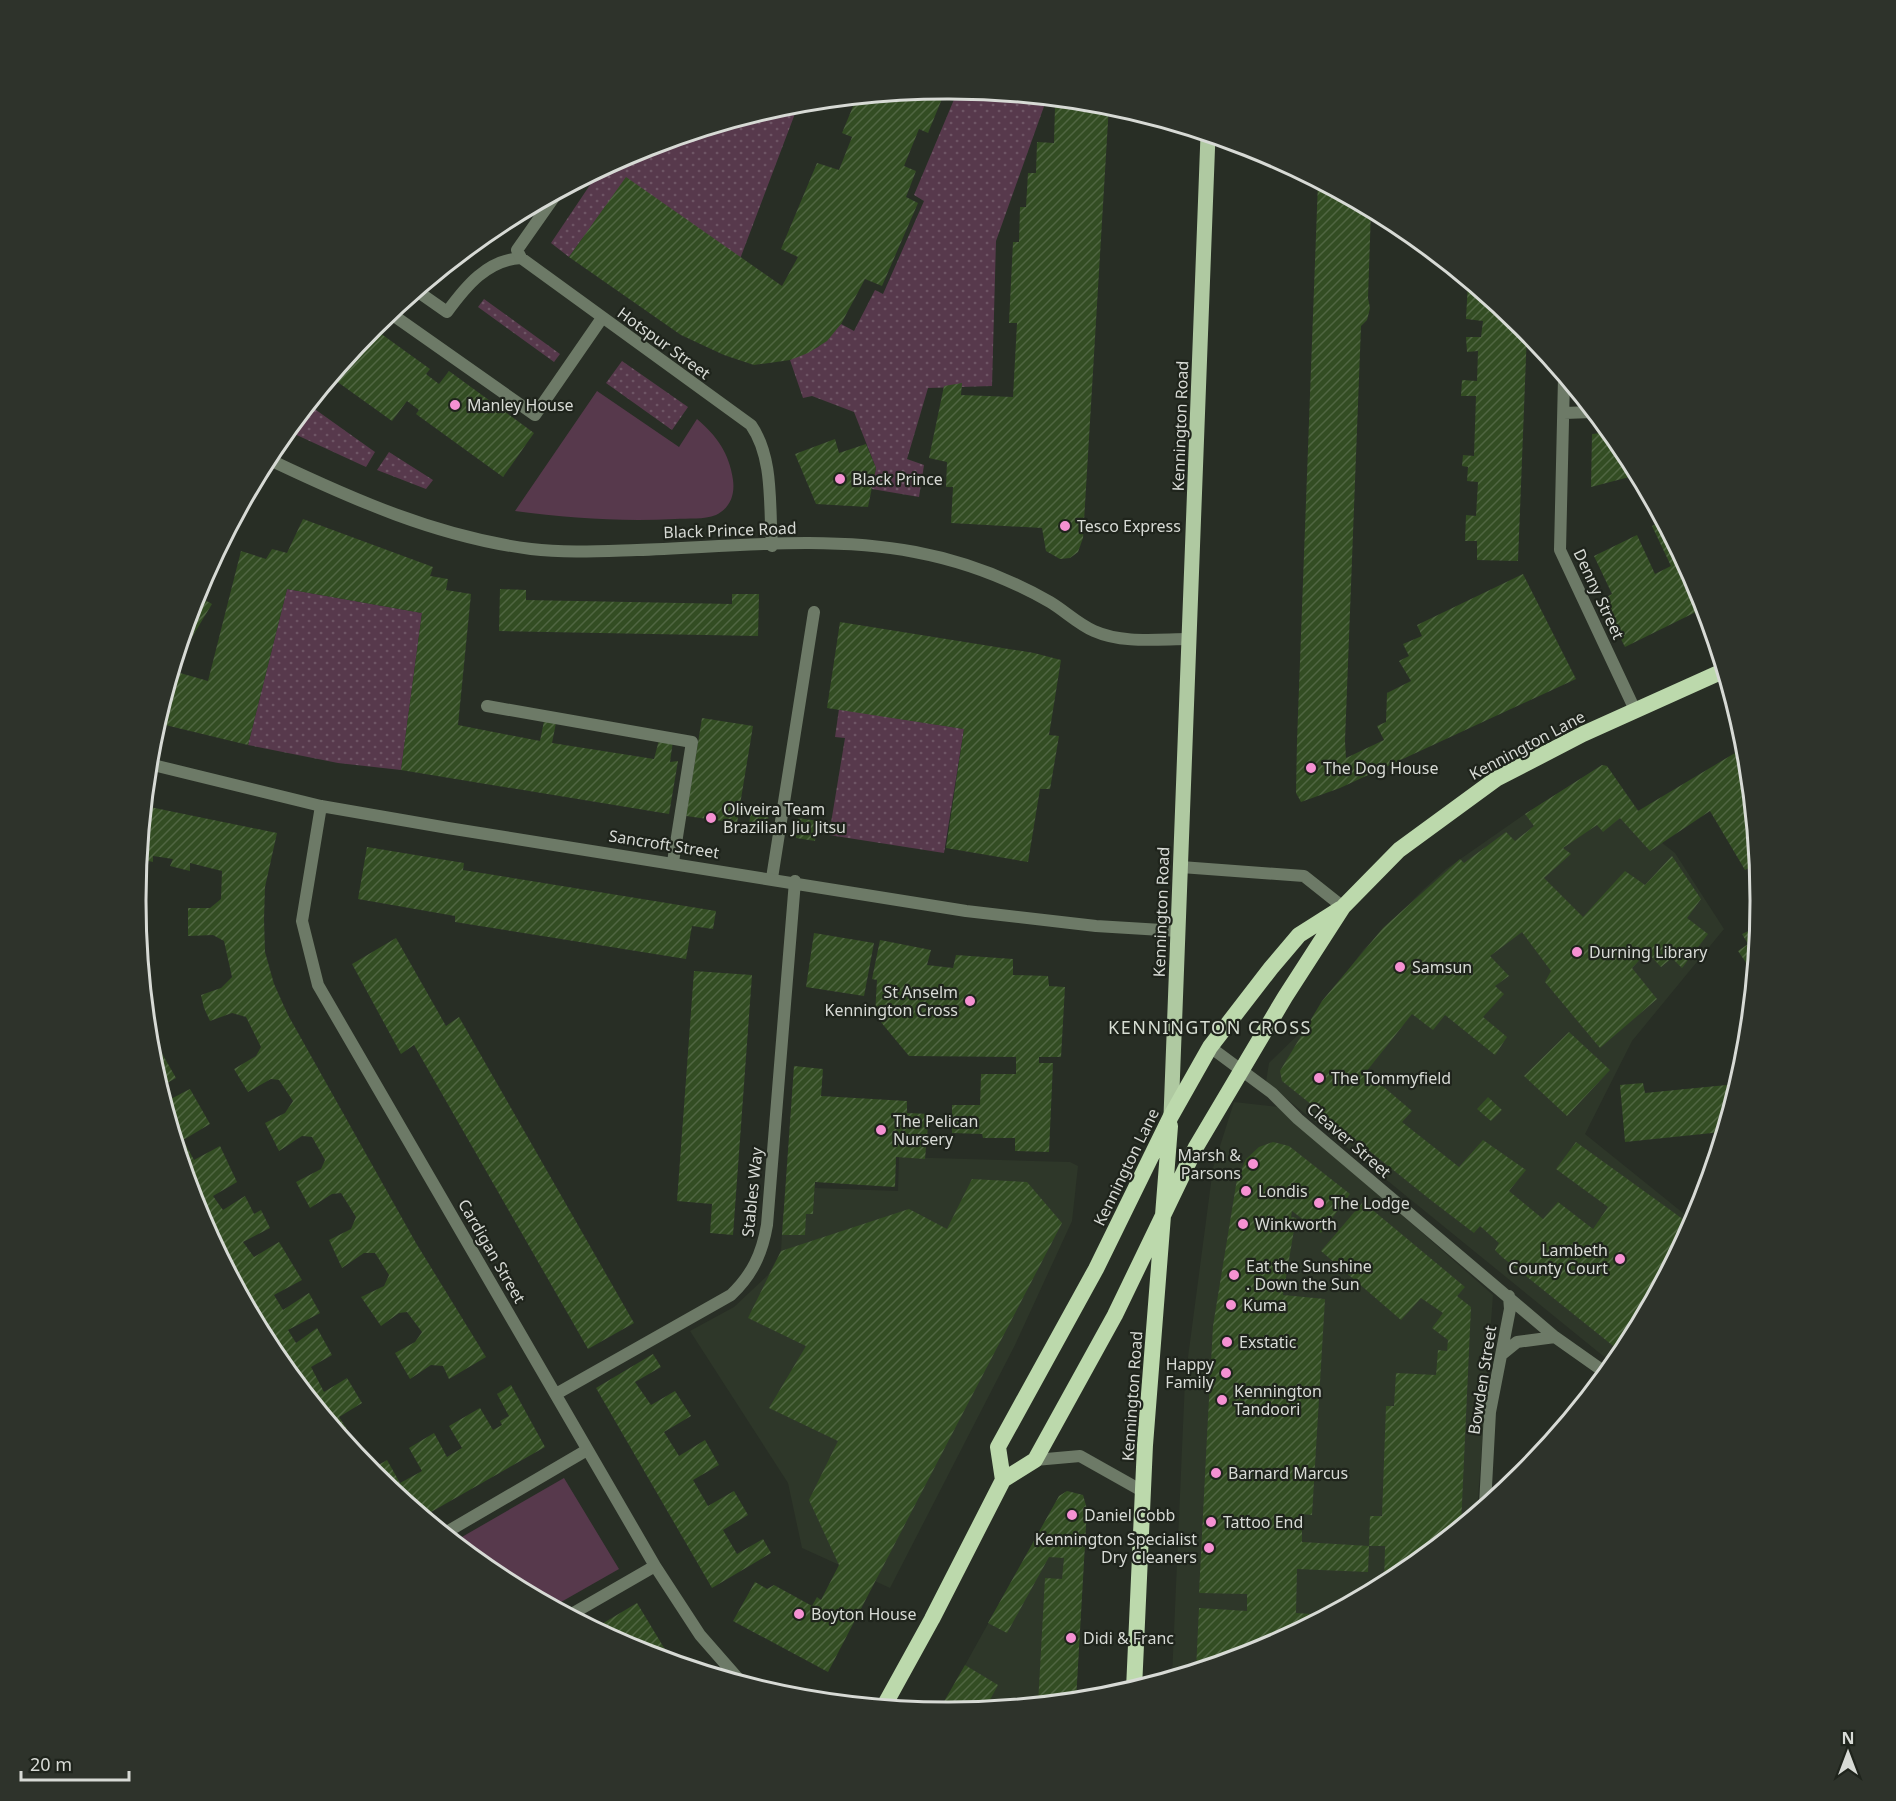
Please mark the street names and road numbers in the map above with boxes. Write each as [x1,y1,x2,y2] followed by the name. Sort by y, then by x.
[613,302,715,384] street label: Hotspur Street
[1167,360,1193,492] street label: Kennington Road
[663,517,797,543] street label: Black Prince Road
[1568,545,1630,643] street label: Denny Street
[1465,705,1589,785] street label: Kennington Lane
[607,824,721,864] street label: Sancroft Street
[1148,846,1174,978] street label: Kennington Road
[1302,1097,1396,1183] street label: Cleaver Street
[1088,1105,1164,1229] street label: Kennington Lane
[736,1145,768,1238] street label: Stables Way
[453,1195,531,1307] street label: Cardigan Street
[1463,1324,1501,1436] street label: Bowden Street
[1116,1330,1148,1462] street label: Kennington Road

